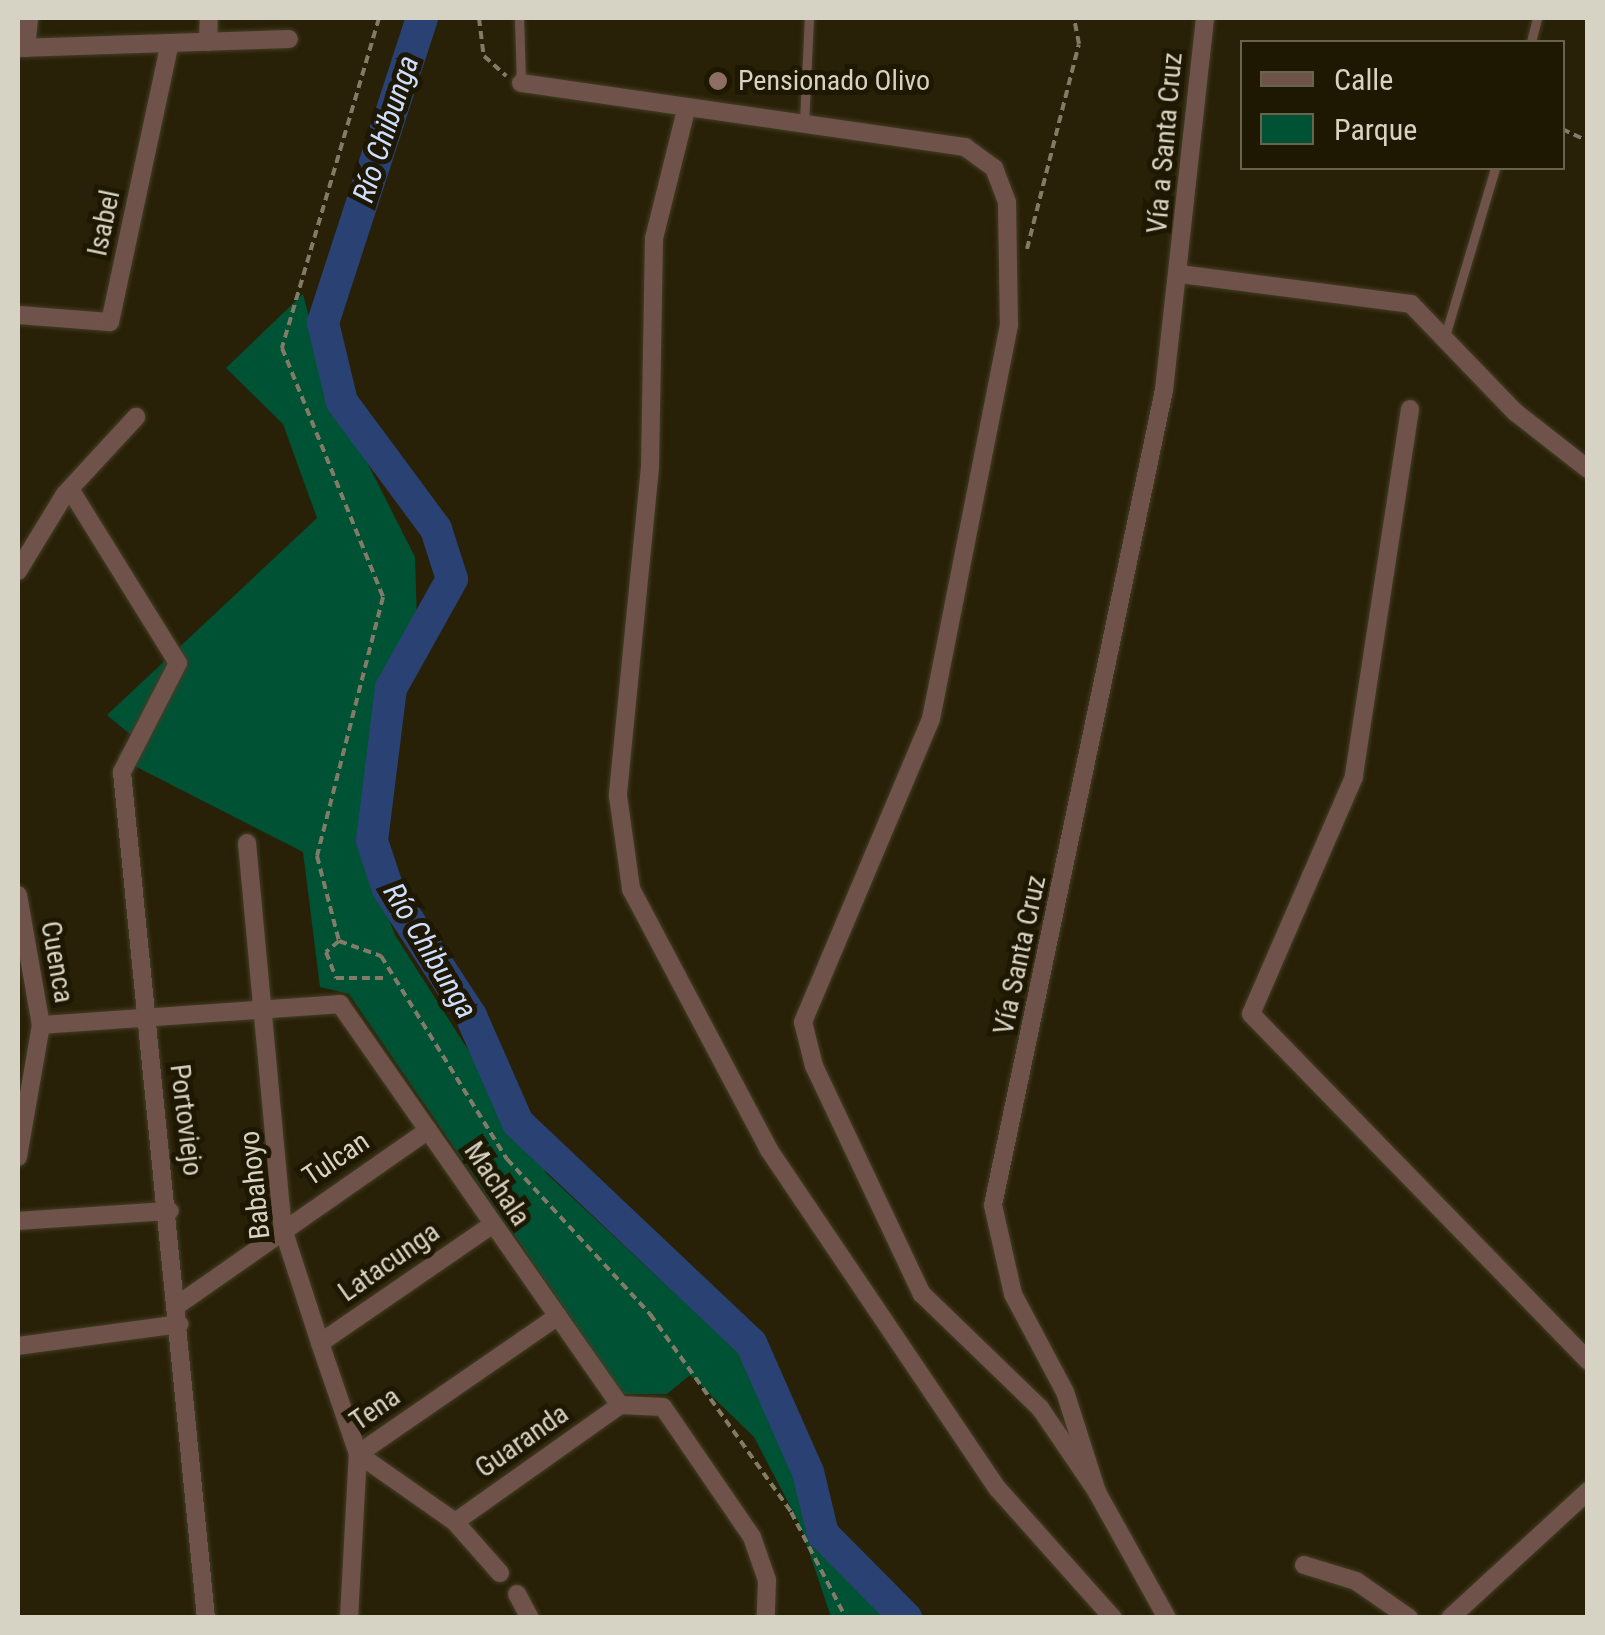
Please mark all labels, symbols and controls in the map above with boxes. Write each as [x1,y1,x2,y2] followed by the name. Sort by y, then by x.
[1240,40,1565,170] legend
[345,51,427,207] water label: Río Chibunga
[1140,51,1190,235] street label: Vía a Santa Cruz
[1334,62,1393,97] text: Calle
[738,64,930,98] place label: Pensionado Olivo
[707,70,729,92] marker: Pensionado Olivo
[1334,112,1417,147] text: Parque
[81,187,127,259] street label: Isabel
[987,872,1053,1038] street label: Vía Santa Cruz
[375,877,485,1025] water label: Río Chibunga
[33,918,81,1006] street label: Cuenca
[162,1062,210,1178] street label: Portoviejo
[296,1125,376,1193] street label: Tulcan
[233,1129,277,1241] street label: Babahoyo
[457,1136,537,1232] street label: Machala
[332,1215,446,1309] street label: Latacunga
[344,1380,406,1438] street label: Tena
[469,1397,575,1485] street label: Guaranda

